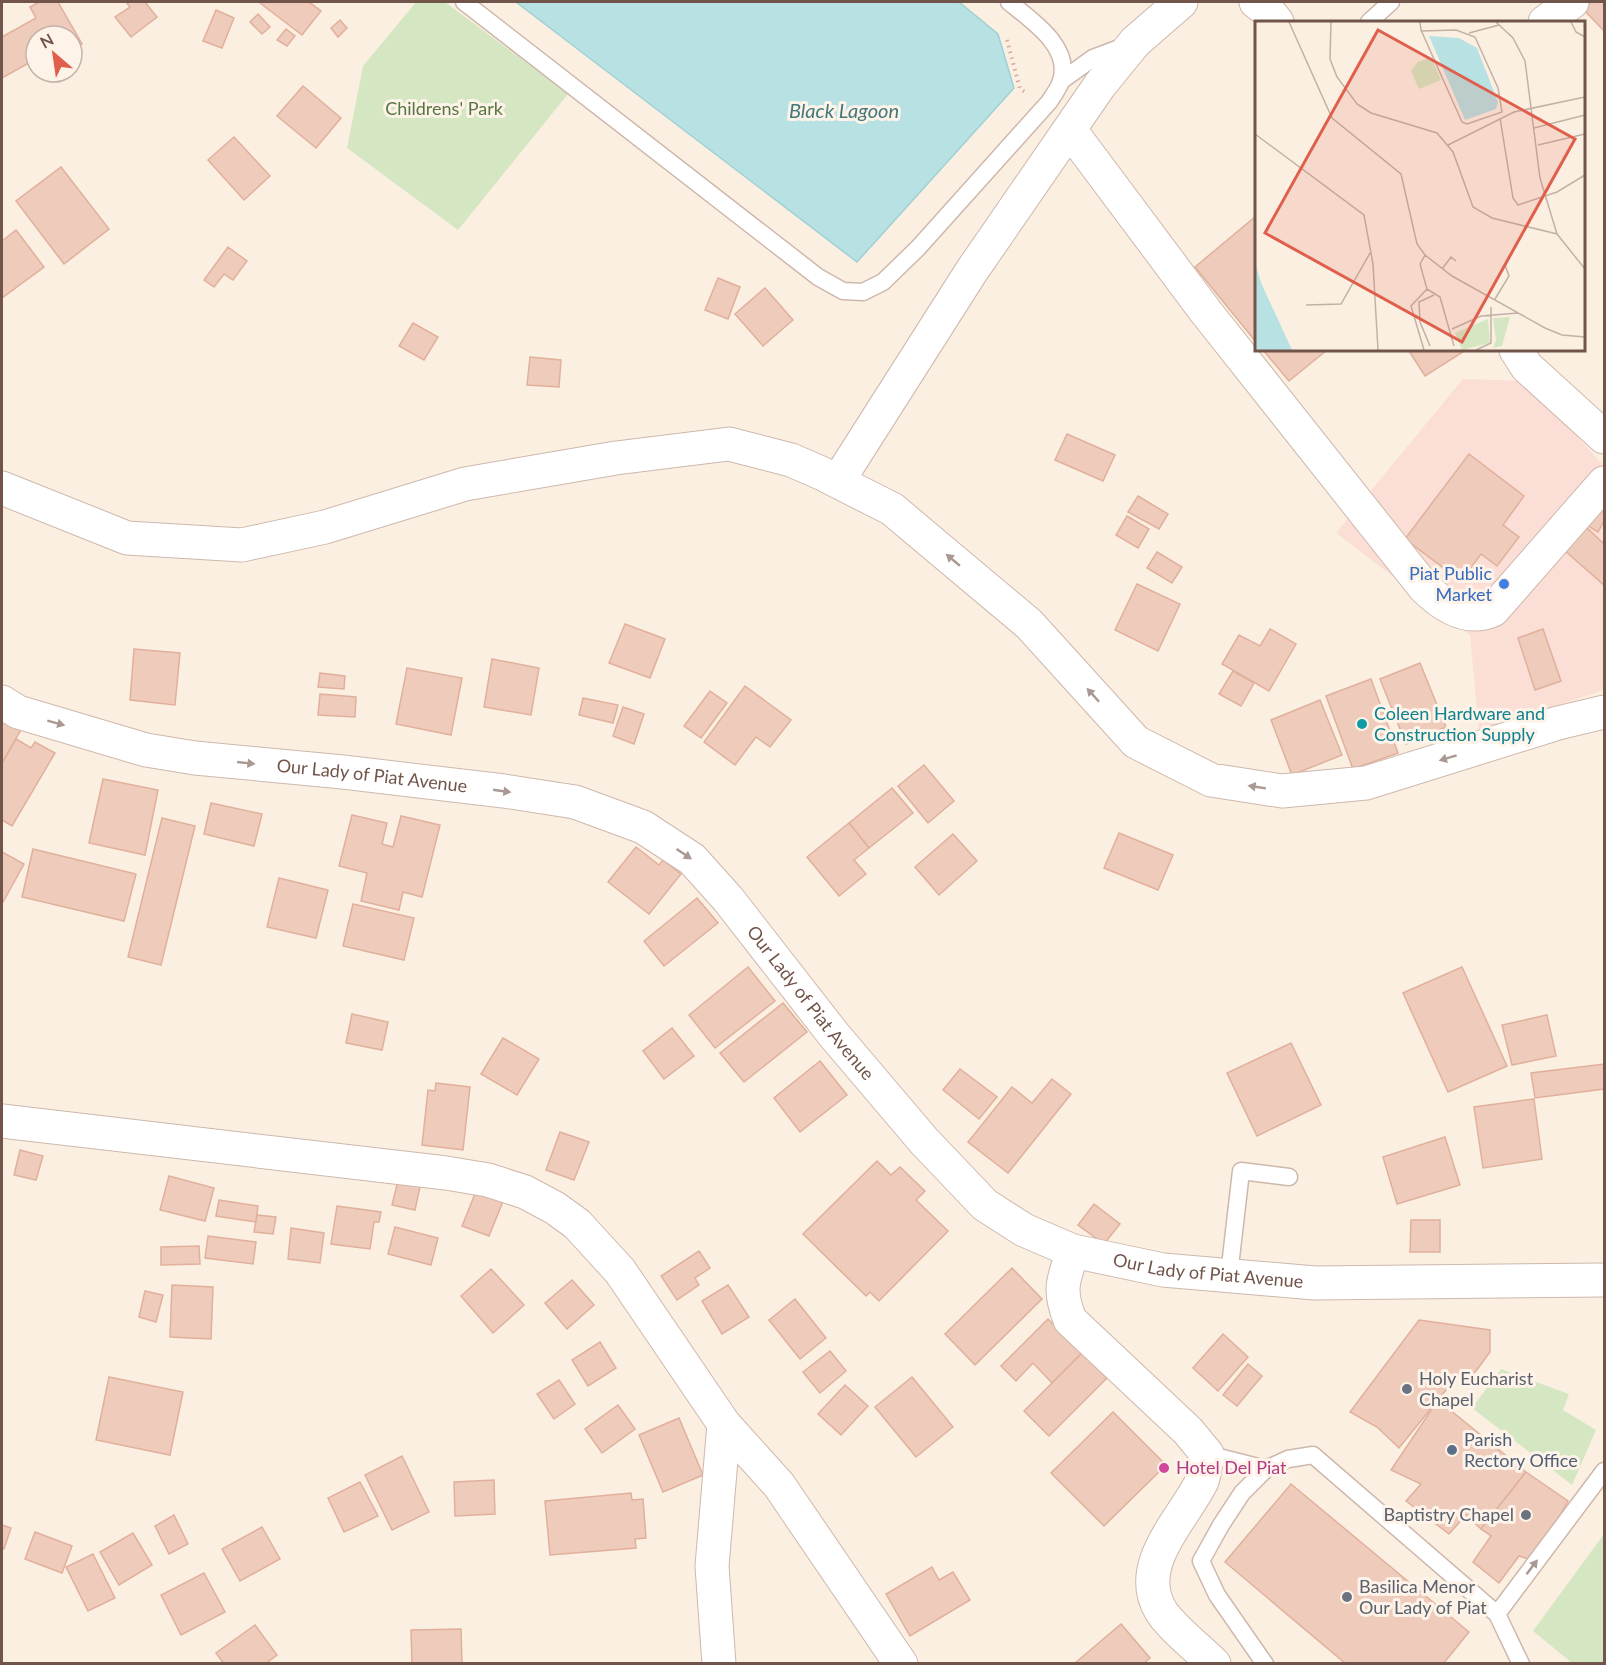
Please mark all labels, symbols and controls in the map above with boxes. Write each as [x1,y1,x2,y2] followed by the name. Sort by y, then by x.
[1255,21,1585,351] inset map
[24,24,84,84] north arrow
[36,29,56,52] text: N
[385,97,504,119] park label: Childrens' Park
[789,98,899,122] water label: Black Lagoon
[946,554,961,567] one-way arrow
[1409,562,1493,605] place label: Piat Public Market
[1497,577,1511,591] marker: Piat Public Market
[1087,688,1100,703] one-way arrow
[1374,702,1545,745] place label: Coleen Hardware and Construction Supply
[1355,717,1369,731] marker: Coleen Hardware and Construction Supply
[47,718,65,728] one-way arrow
[1439,753,1457,763] one-way arrow
[276,754,469,797] street label: Our Lady of Piat Avenue
[236,758,255,768] one-way arrow
[1247,783,1266,792] one-way arrow
[493,786,512,796] one-way arrow
[676,848,692,859] one-way arrow
[743,921,879,1084] street label: Our Lady of Piat Avenue
[1111,1248,1304,1292] street label: Our Lady of Piat Avenue
[1419,1367,1534,1410] place label: Holy Eucharist Chapel
[1400,1382,1414,1396] marker: Holy Eucharist Chapel
[1464,1428,1578,1471] place label: Parish Rectory Office
[1445,1443,1459,1457] marker: Parish Rectory Office
[1176,1456,1287,1478] place label: Hotel Del Piat
[1157,1461,1171,1475] marker: Hotel Del Piat
[1383,1503,1514,1525] place label: Baptistry Chapel
[1519,1508,1533,1522] marker: Baptistry Chapel
[1526,1559,1539,1575] one-way arrow
[1359,1575,1487,1618] place label: Basilica Menor Our Lady of Piat
[1340,1590,1354,1604] marker: Basilica Menor Our Lady of Piat

